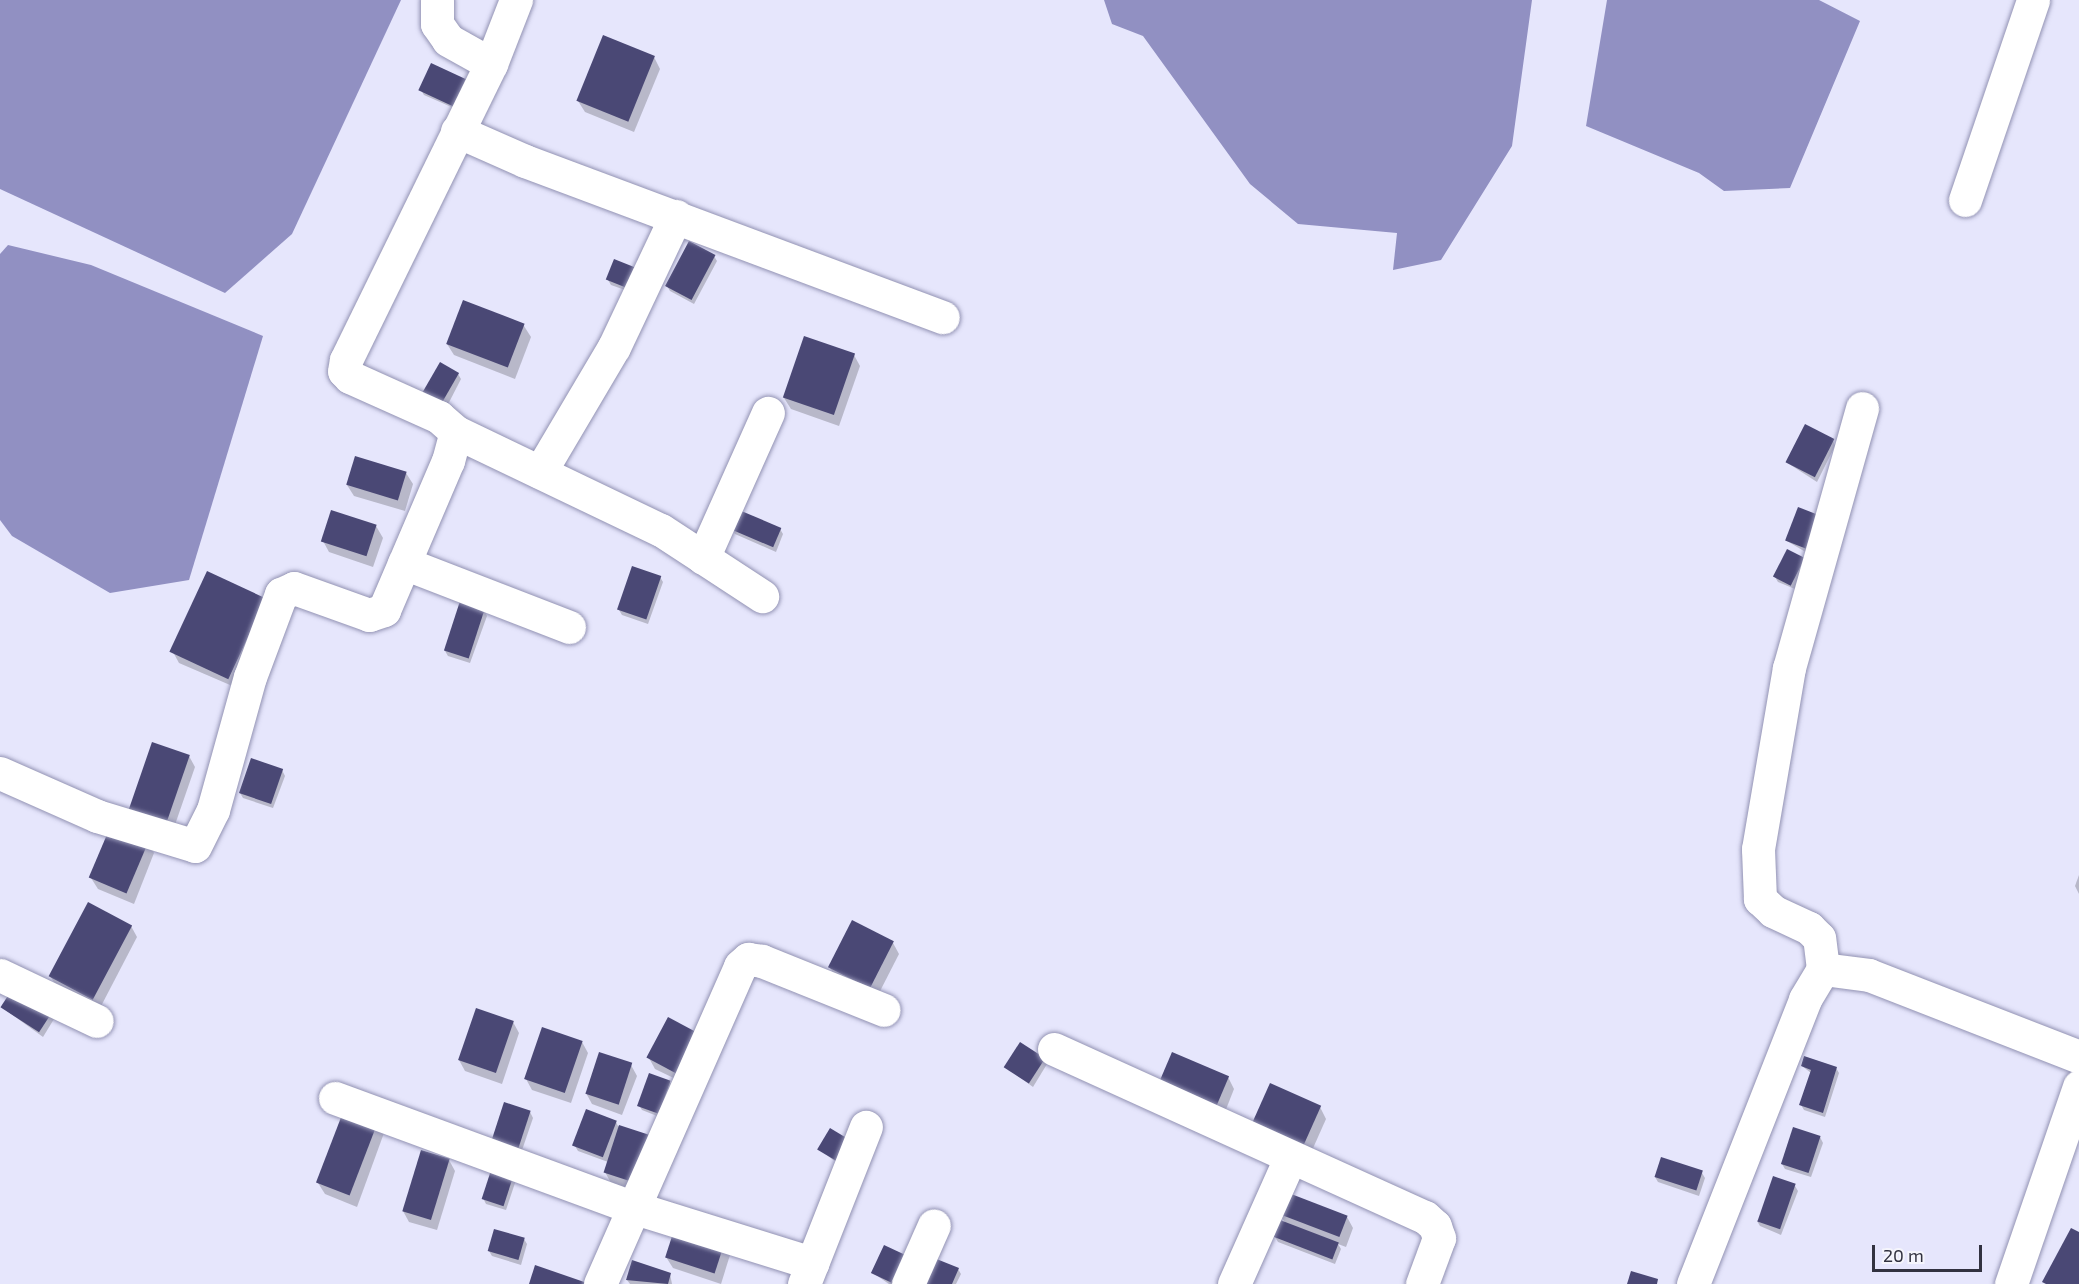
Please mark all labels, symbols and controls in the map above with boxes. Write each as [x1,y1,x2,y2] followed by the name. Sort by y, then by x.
[1875,1233,1984,1271] scale bar
[1883,1244,1924,1266] text: 20 m

